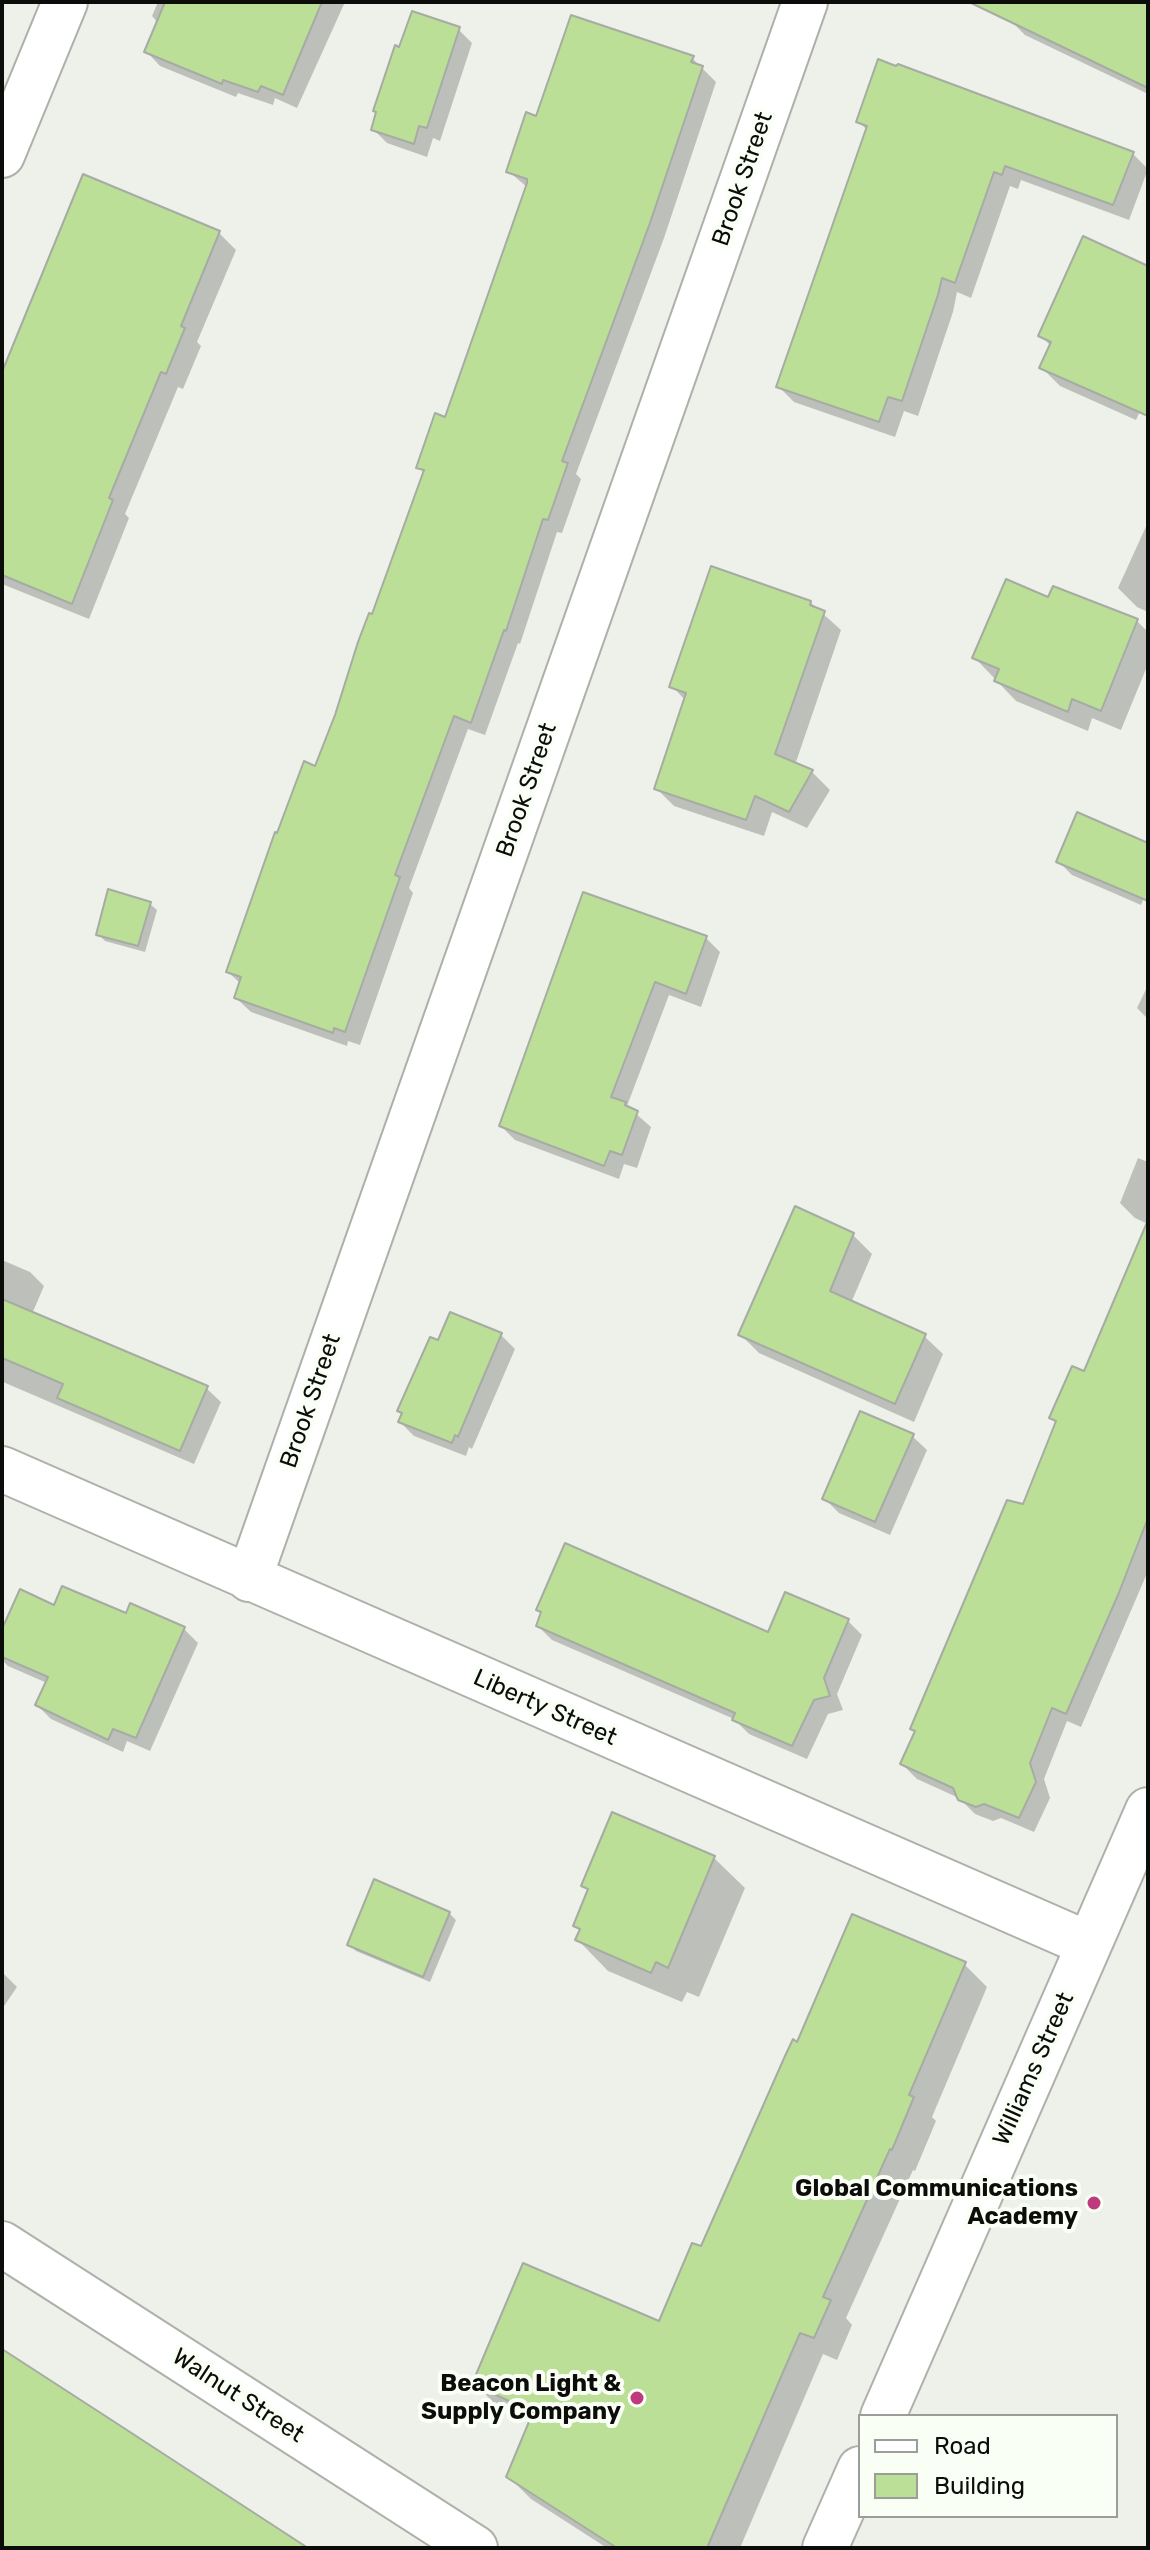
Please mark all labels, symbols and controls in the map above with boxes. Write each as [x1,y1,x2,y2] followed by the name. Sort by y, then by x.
[707,108,779,250] street label: Brook Street
[491,719,563,861] street label: Brook Street
[275,1330,347,1472] street label: Brook Street
[469,1664,621,1752] street label: Liberty Street
[987,1988,1081,2150] street label: Williams Street
[795,2175,1078,2231] place label: Global Communications Academy
[1085,2194,1103,2212] marker: Global Communications Academy
[167,2343,309,2449] street label: Walnut Street
[421,2370,621,2426] place label: Beacon Light & Supply Company
[628,2389,646,2407] marker: Beacon Light & Supply Company
[858,2414,1118,2518] legend
[934,2432,991,2460] text: Road
[934,2472,1025,2500] text: Building

